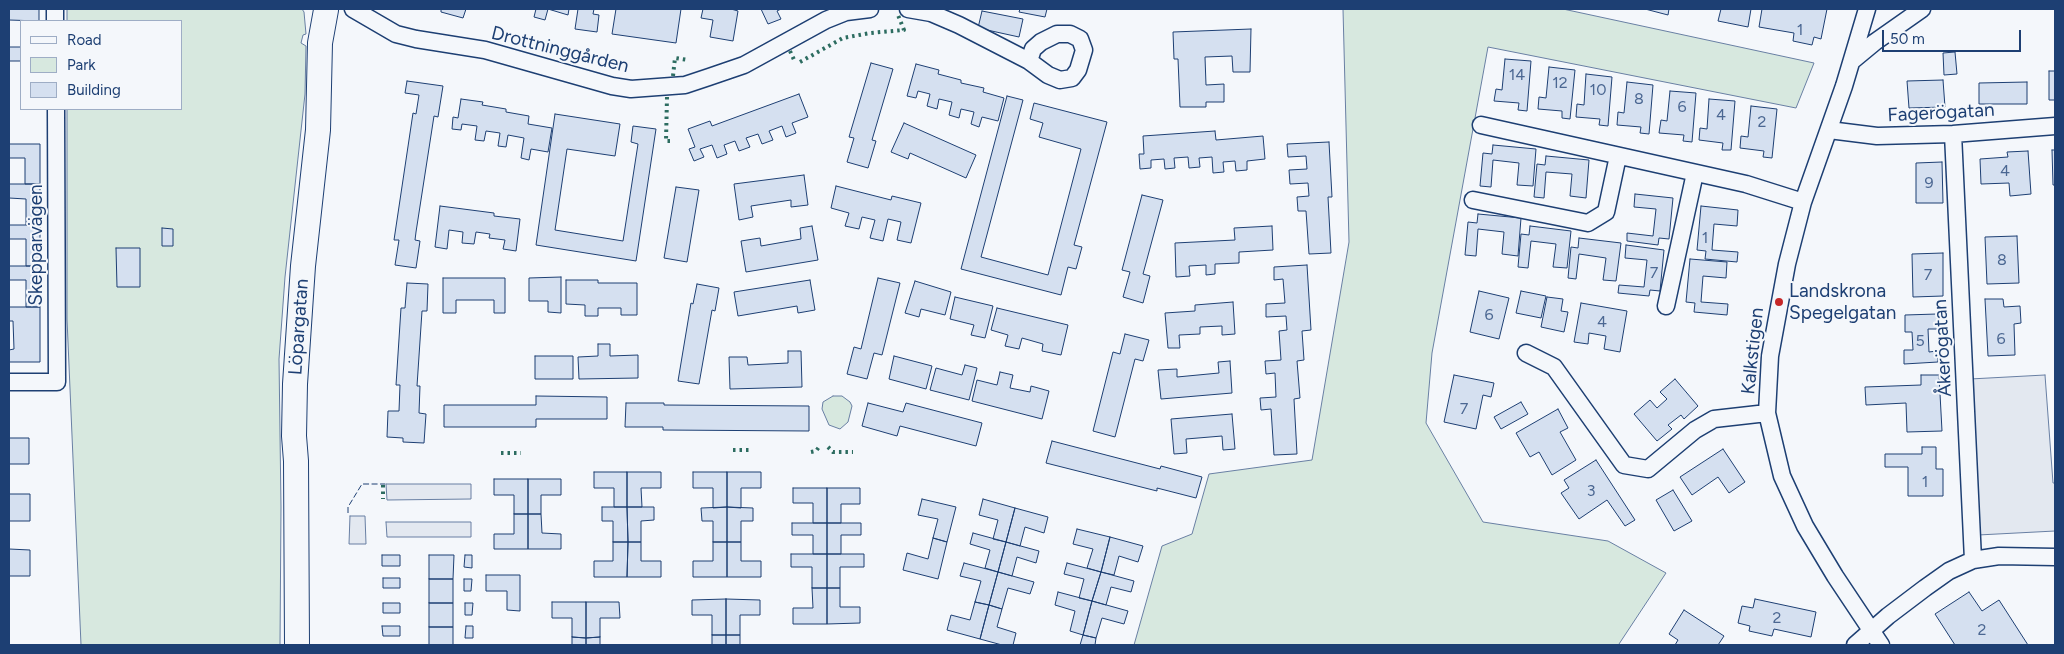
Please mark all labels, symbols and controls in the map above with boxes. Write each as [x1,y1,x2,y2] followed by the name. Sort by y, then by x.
[20,20,182,110] legend
[1797,20,1803,40] house number: 1
[1884,20,2023,52] scale bar
[489,22,631,78] street label: Drottninggården
[1890,30,1925,48] text: 50 m
[67,31,102,49] text: Road
[67,56,96,74] text: Park
[1509,65,1525,85] house number: 14
[1552,73,1568,93] house number: 12
[1590,80,1606,100] house number: 10
[67,81,121,99] text: Building
[1634,89,1644,109] house number: 8
[1677,97,1687,117] house number: 6
[1887,99,1995,127] street label: Fagerögatan
[1716,105,1726,125] house number: 4
[1758,112,1766,132] house number: 2
[2000,161,2010,181] house number: 4
[1924,173,1934,193] house number: 9
[25,184,47,306] street label: Skepparvägen
[1702,228,1708,248] house number: 1
[1997,250,2007,270] house number: 8
[1650,263,1658,283] house number: 7
[1924,265,1932,285] house number: 7
[284,278,314,376] street label: Löpargatan
[1789,280,1896,324] place label: Landskrona Spegelgatan
[1773,296,1785,308] marker: Landskrona Spegelgatan
[1929,298,1957,398] street label: Åkerögatan
[1484,305,1494,325] house number: 6
[1737,307,1769,395] street label: Kalkstigen
[1597,312,1607,332] house number: 4
[1996,329,2006,349] house number: 6
[1915,331,1925,351] house number: 5
[1460,399,1468,419] house number: 7
[1922,472,1928,492] house number: 1
[1587,481,1595,501] house number: 3
[1773,608,1781,628] house number: 2
[1978,620,1986,640] house number: 2

